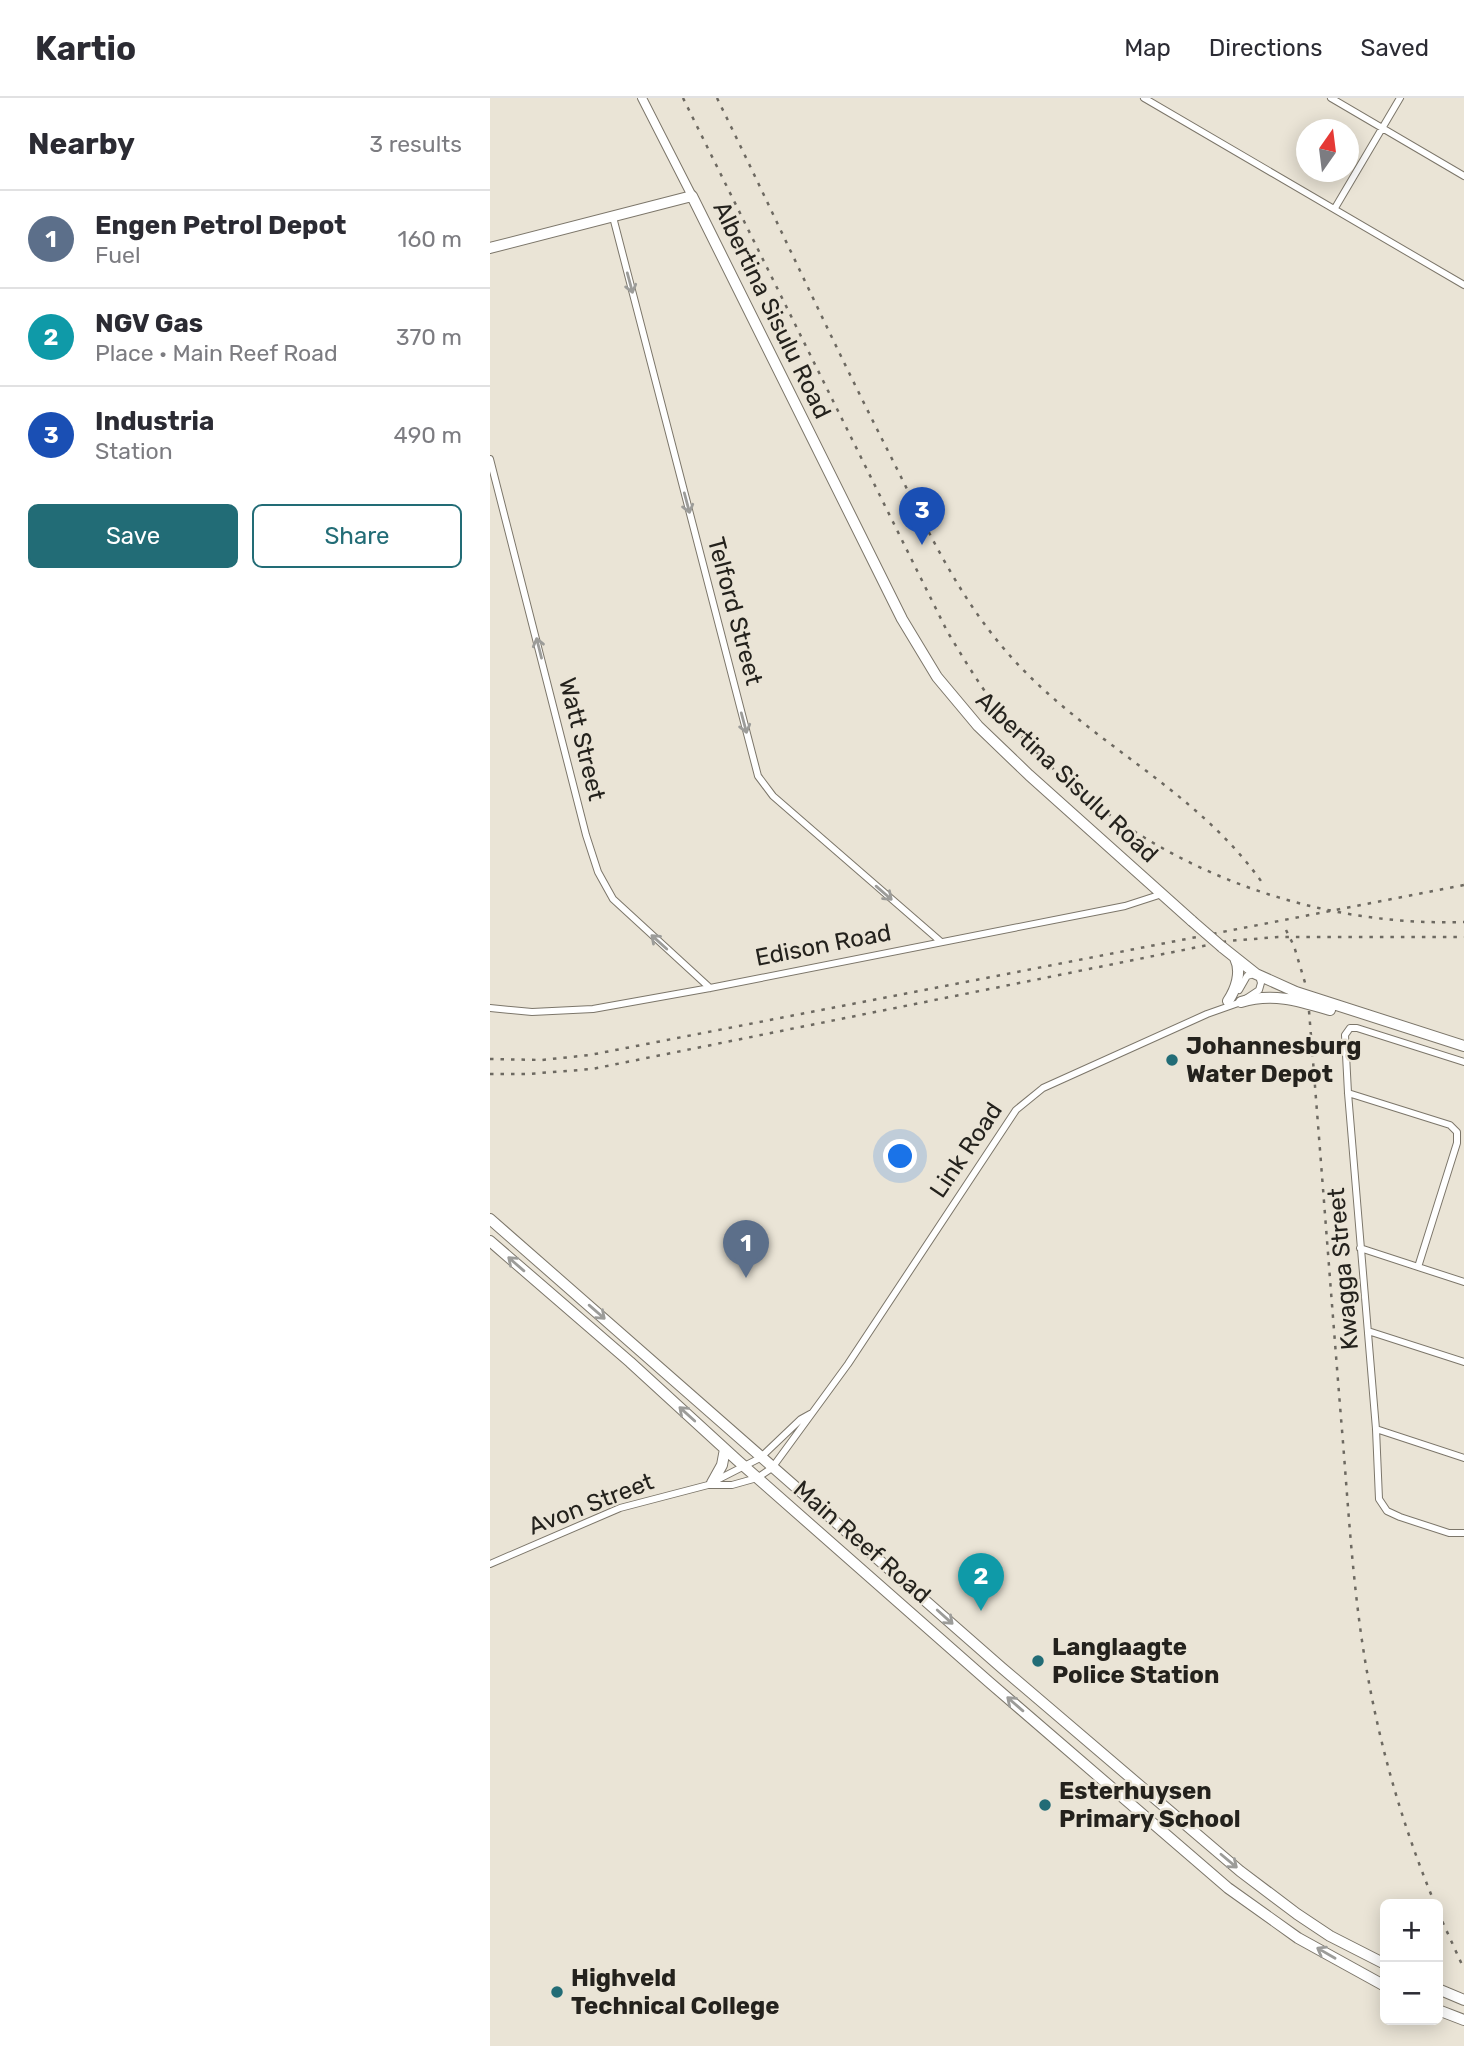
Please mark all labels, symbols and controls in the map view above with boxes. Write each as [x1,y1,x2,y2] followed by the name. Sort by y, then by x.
[35,29,136,68] text: Kartio
[1124,34,1171,62] text: Map
[1209,34,1322,62] text: Directions
[1360,34,1429,62] text: Saved
[1296,119,1359,182] north arrow
[28,126,135,162] text: Nearby
[369,130,462,158] text: 3 results
[707,197,837,423] street label: Albertina Sisulu Road
[95,210,346,241] text: Engen Petrol Depot
[45,225,57,253] text: 1
[398,225,462,253] text: 160 m
[95,241,141,269] text: Fuel
[624,271,637,294] one-way arrow
[95,308,203,339] text: NGV Gas
[44,323,58,351] text: 2
[396,323,462,351] text: 370 m
[95,339,338,367] text: Place · Main Reef Road
[95,406,214,437] text: Industria
[43,421,59,449] text: 3
[394,421,462,449] text: 490 m
[95,437,173,465] text: Station
[899,487,945,545] pin: 3
[681,491,694,514] one-way arrow
[28,504,238,568] button: Save
[252,504,462,568] button: Share
[702,534,768,688] street label: Telford Street
[532,637,545,660] one-way arrow
[553,675,611,803] street label: Watt Street
[970,686,1164,868] street label: Albertina Sisulu Road
[738,711,751,734] one-way arrow
[875,885,893,901] one-way arrow
[753,918,893,972] street label: Edison Road
[650,934,668,950] one-way arrow
[1186,1032,1361,1088] place label: Johannesburg Water Depot
[1164,1052,1180,1068] marker: Johannesburg Water Depot
[924,1097,1008,1203] street label: Link Road
[883,1139,917,1173] your location
[1322,1187,1364,1351] street label: Kwagga Street
[723,1220,769,1278] pin: 1
[507,1256,525,1272] one-way arrow
[588,1304,606,1320] one-way arrow
[678,1406,696,1422] one-way arrow
[524,1467,658,1541] street label: Avon Street
[788,1475,936,1609] street label: Main Reef Road
[958,1553,1004,1611] pin: 2
[936,1609,954,1625] one-way arrow
[1052,1633,1219,1689] place label: Langlaagte Police Station
[1030,1653,1046,1669] marker: Langlaagte Police Station
[1006,1696,1024,1712] one-way arrow
[1059,1777,1241,1833] place label: Esterhuysen Primary School
[1037,1797,1053,1813] marker: Esterhuysen Primary School
[1219,1853,1237,1869] one-way arrow
[1380,1899,1443,2025] map controls
[1380,1899,1443,1962] button: +
[1316,1946,1336,1960] one-way arrow
[1380,1962,1443,2025] button: −
[571,1964,780,2020] place label: Highveld Technical College
[549,1984,565,2000] marker: Highveld Technical College

